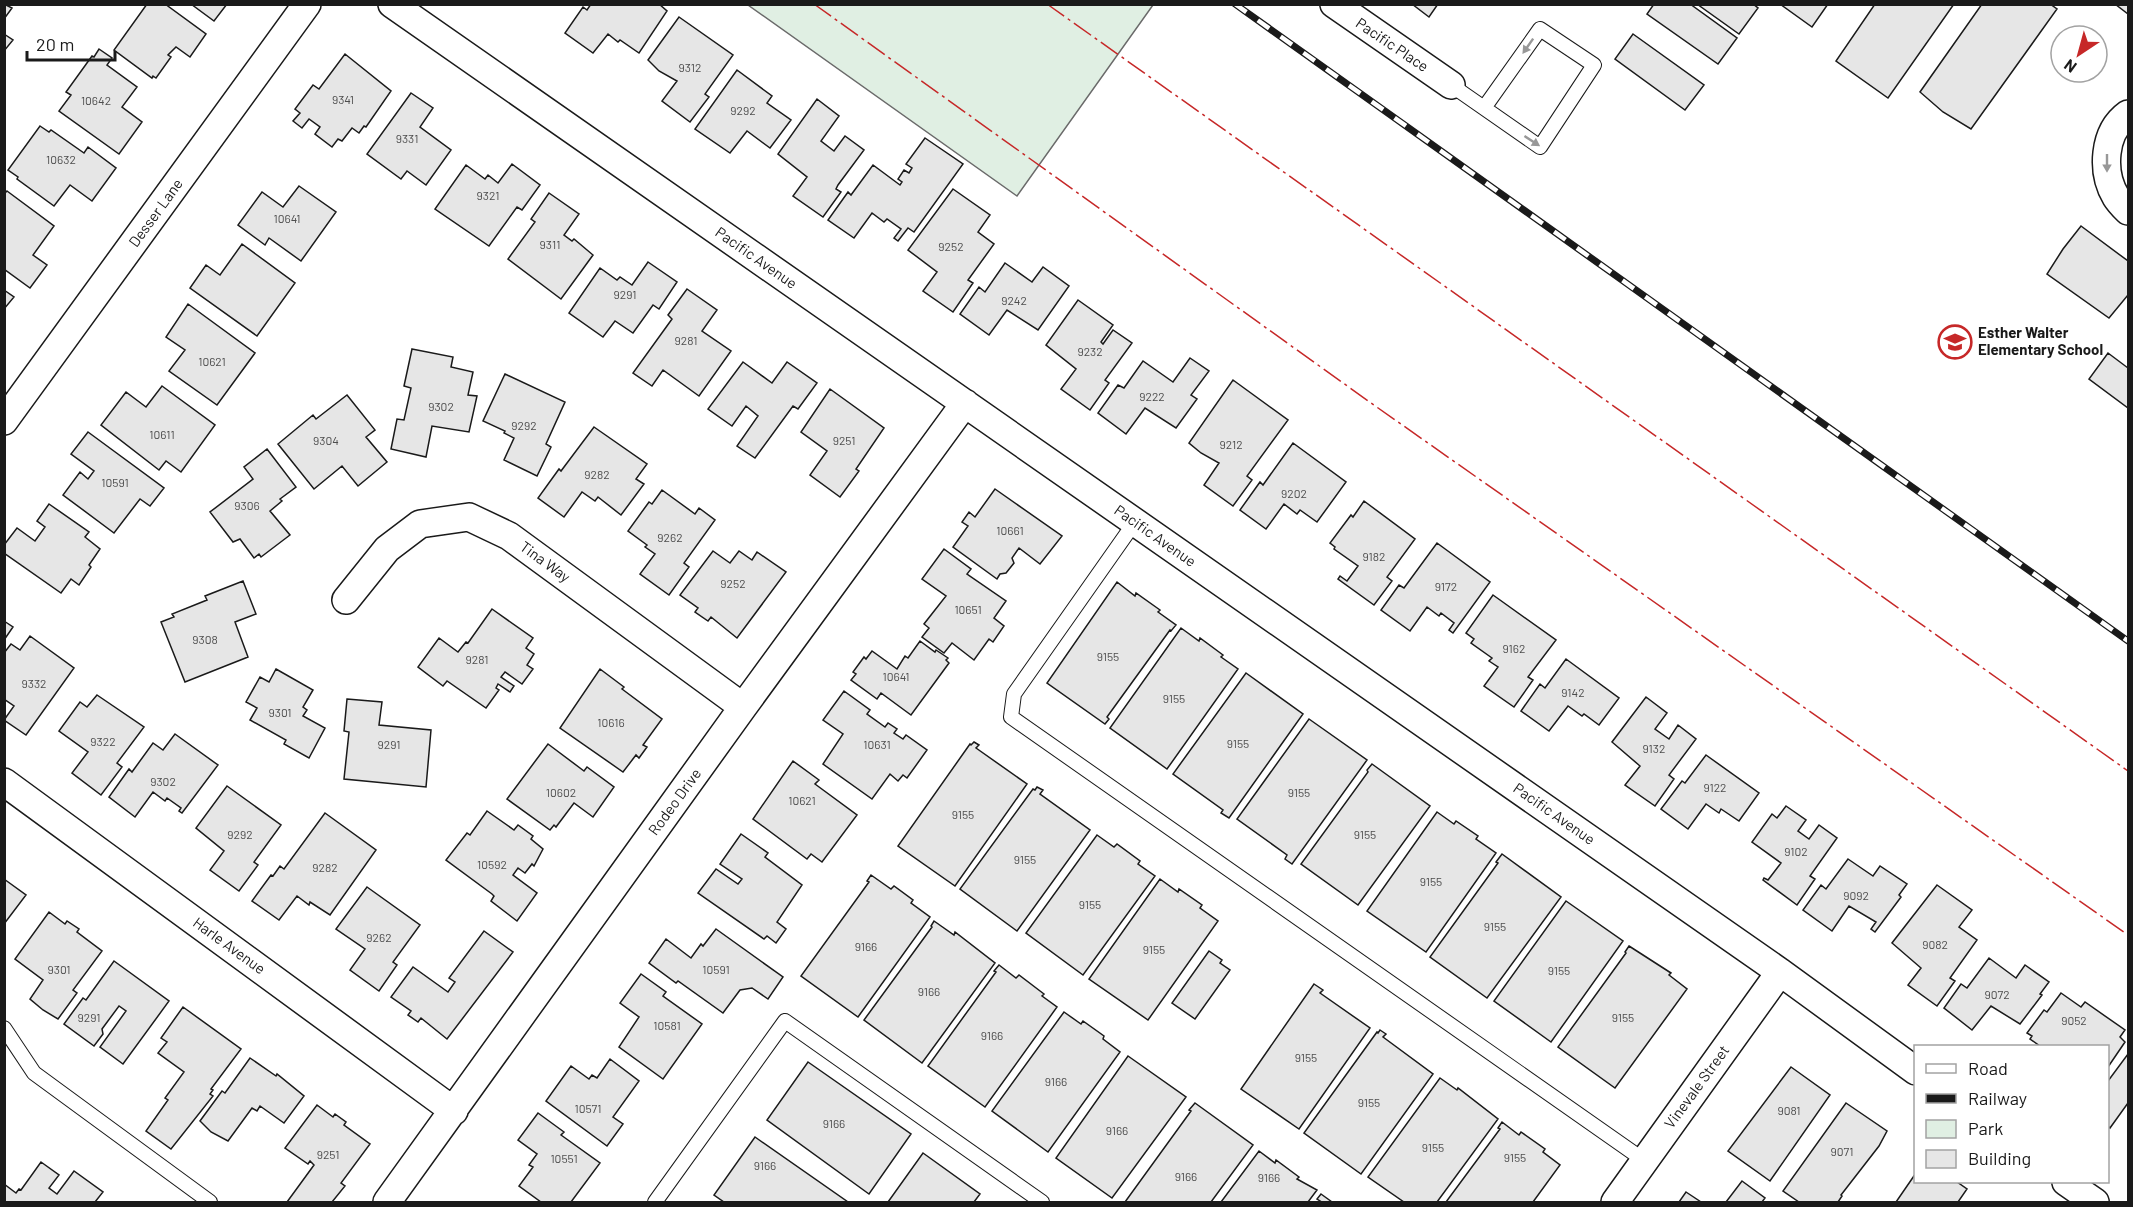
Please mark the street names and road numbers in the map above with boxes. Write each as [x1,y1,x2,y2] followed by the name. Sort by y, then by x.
[1353,13,1432,75] street label: Pacific Place
[124,175,186,250] street label: Desser Lane
[712,222,801,292] street label: Pacific Avenue
[1111,500,1200,570] street label: Pacific Avenue
[517,537,574,586] street label: Tina Way
[644,765,704,838] street label: Rodeo Drive
[1510,778,1599,848] street label: Pacific Avenue
[190,913,269,977] street label: Harle Avenue
[1660,1041,1732,1132] street label: Vinevale Street

